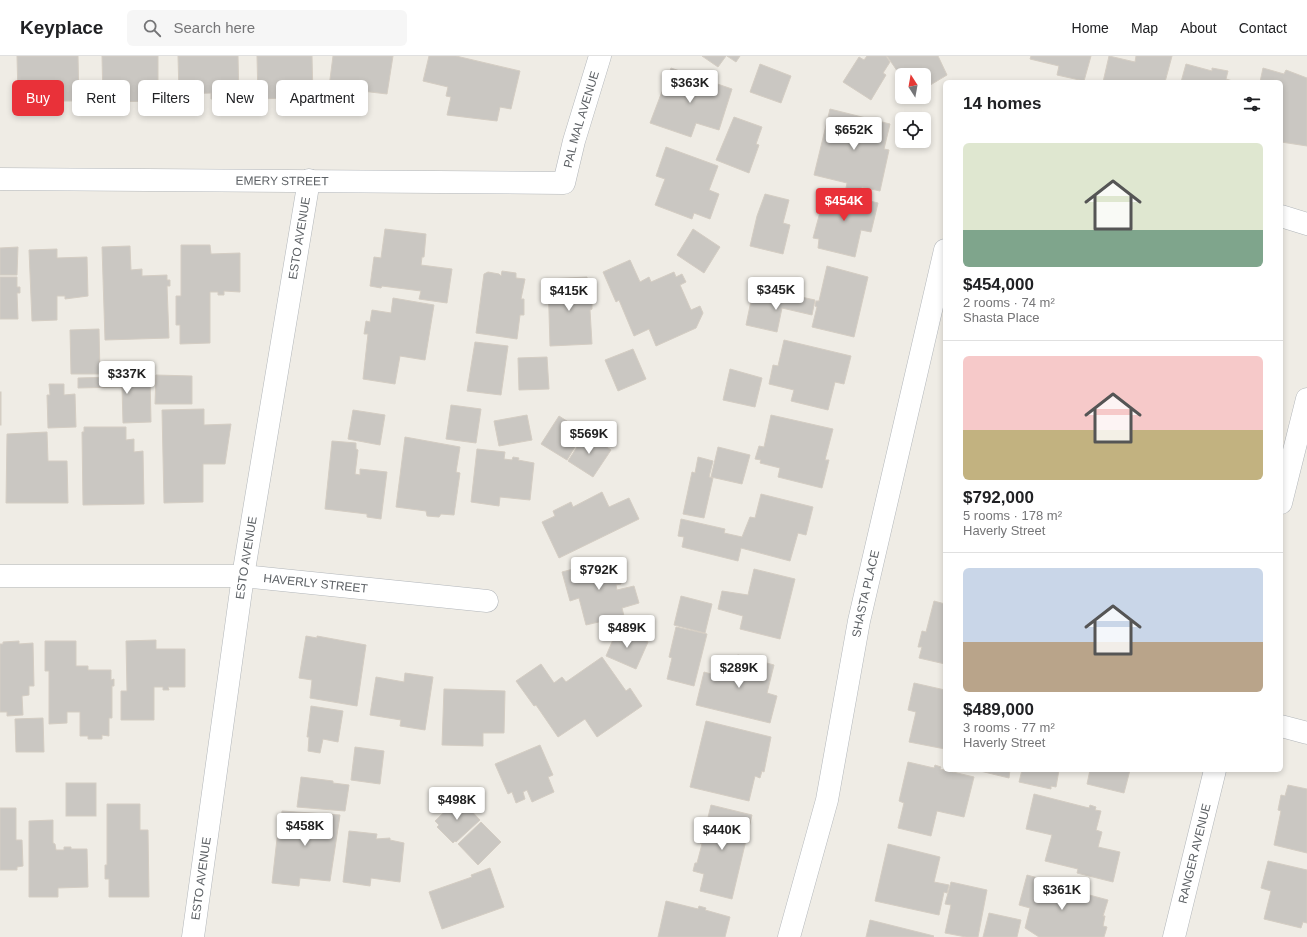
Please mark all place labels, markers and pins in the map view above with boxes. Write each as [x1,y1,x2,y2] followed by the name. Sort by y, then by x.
[662,70,718,104] pin: $363K
[826,117,882,151] pin: $652K
[816,188,872,222] pin: $454K
[748,277,804,311] pin: $345K
[541,278,597,312] pin: $415K
[99,361,155,395] pin: $337K
[561,421,617,455] pin: $569K
[571,557,627,591] pin: $792K
[599,615,655,649] pin: $489K
[711,655,767,689] pin: $289K
[429,787,485,821] pin: $498K
[277,813,333,847] pin: $458K
[694,817,750,851] pin: $440K
[1034,877,1090,911] pin: $361K

